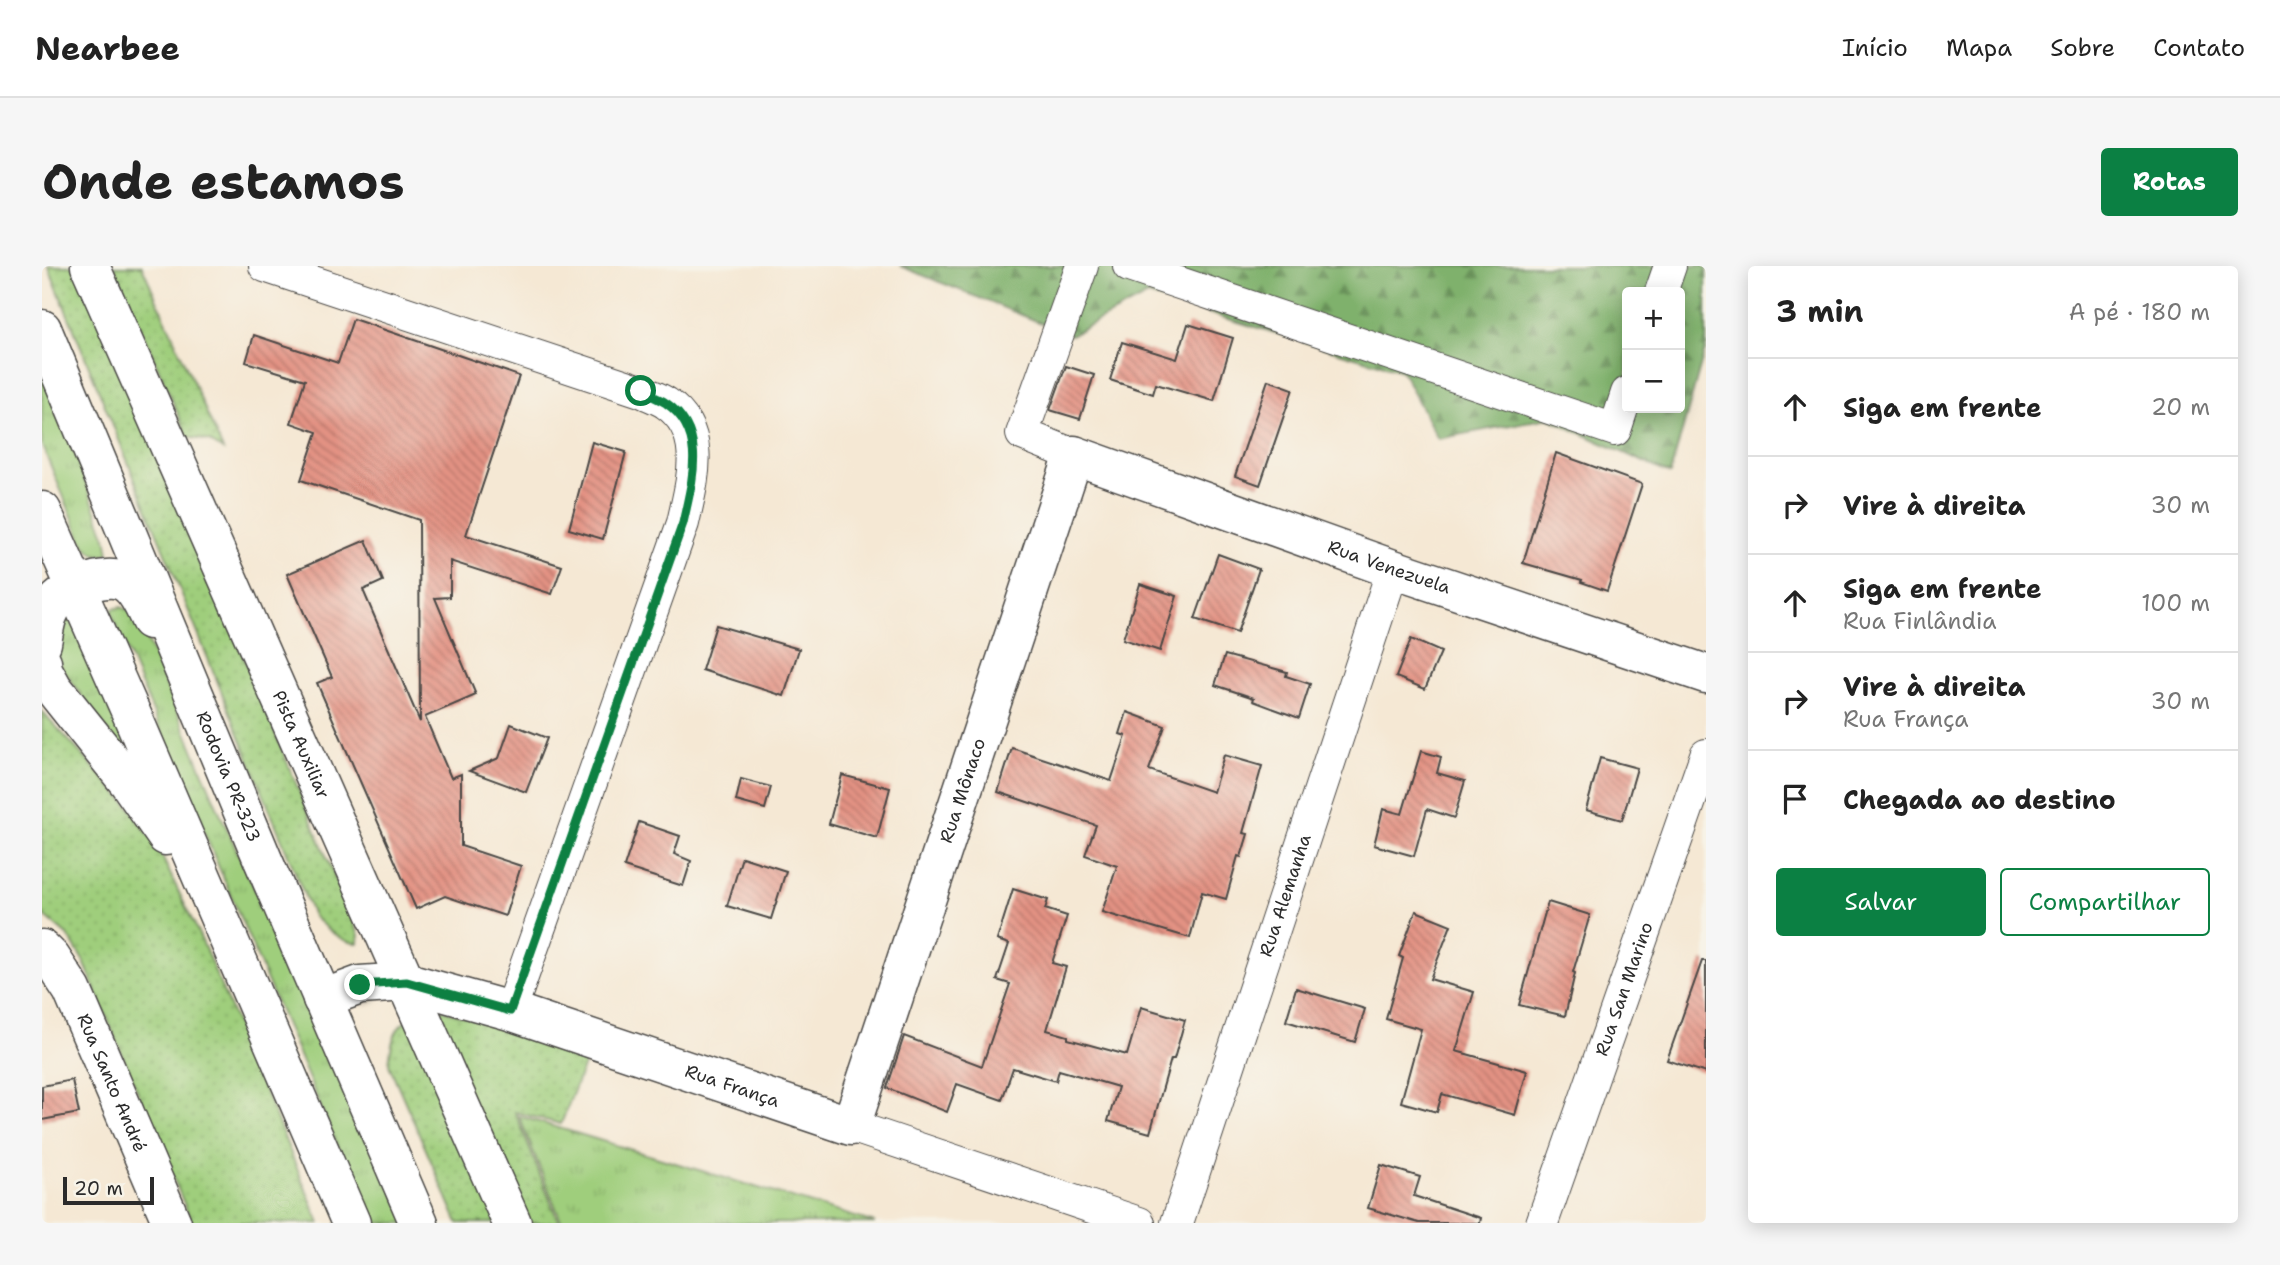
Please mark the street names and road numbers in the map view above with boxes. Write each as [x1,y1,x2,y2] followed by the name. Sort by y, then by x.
[1324,535,1454,599] street label: Rua Venezuela
[267,687,335,802] street label: Pista Auxiliar
[190,708,266,846] street label: Rodovia PR-323
[934,735,991,846] street label: Rua Mônaco
[1254,831,1317,960] street label: Rua Alemanha
[1589,919,1659,1059] street label: Rua San Marino
[71,1010,152,1156] street label: Rua Santo André
[682,1059,783,1113] street label: Rua França

